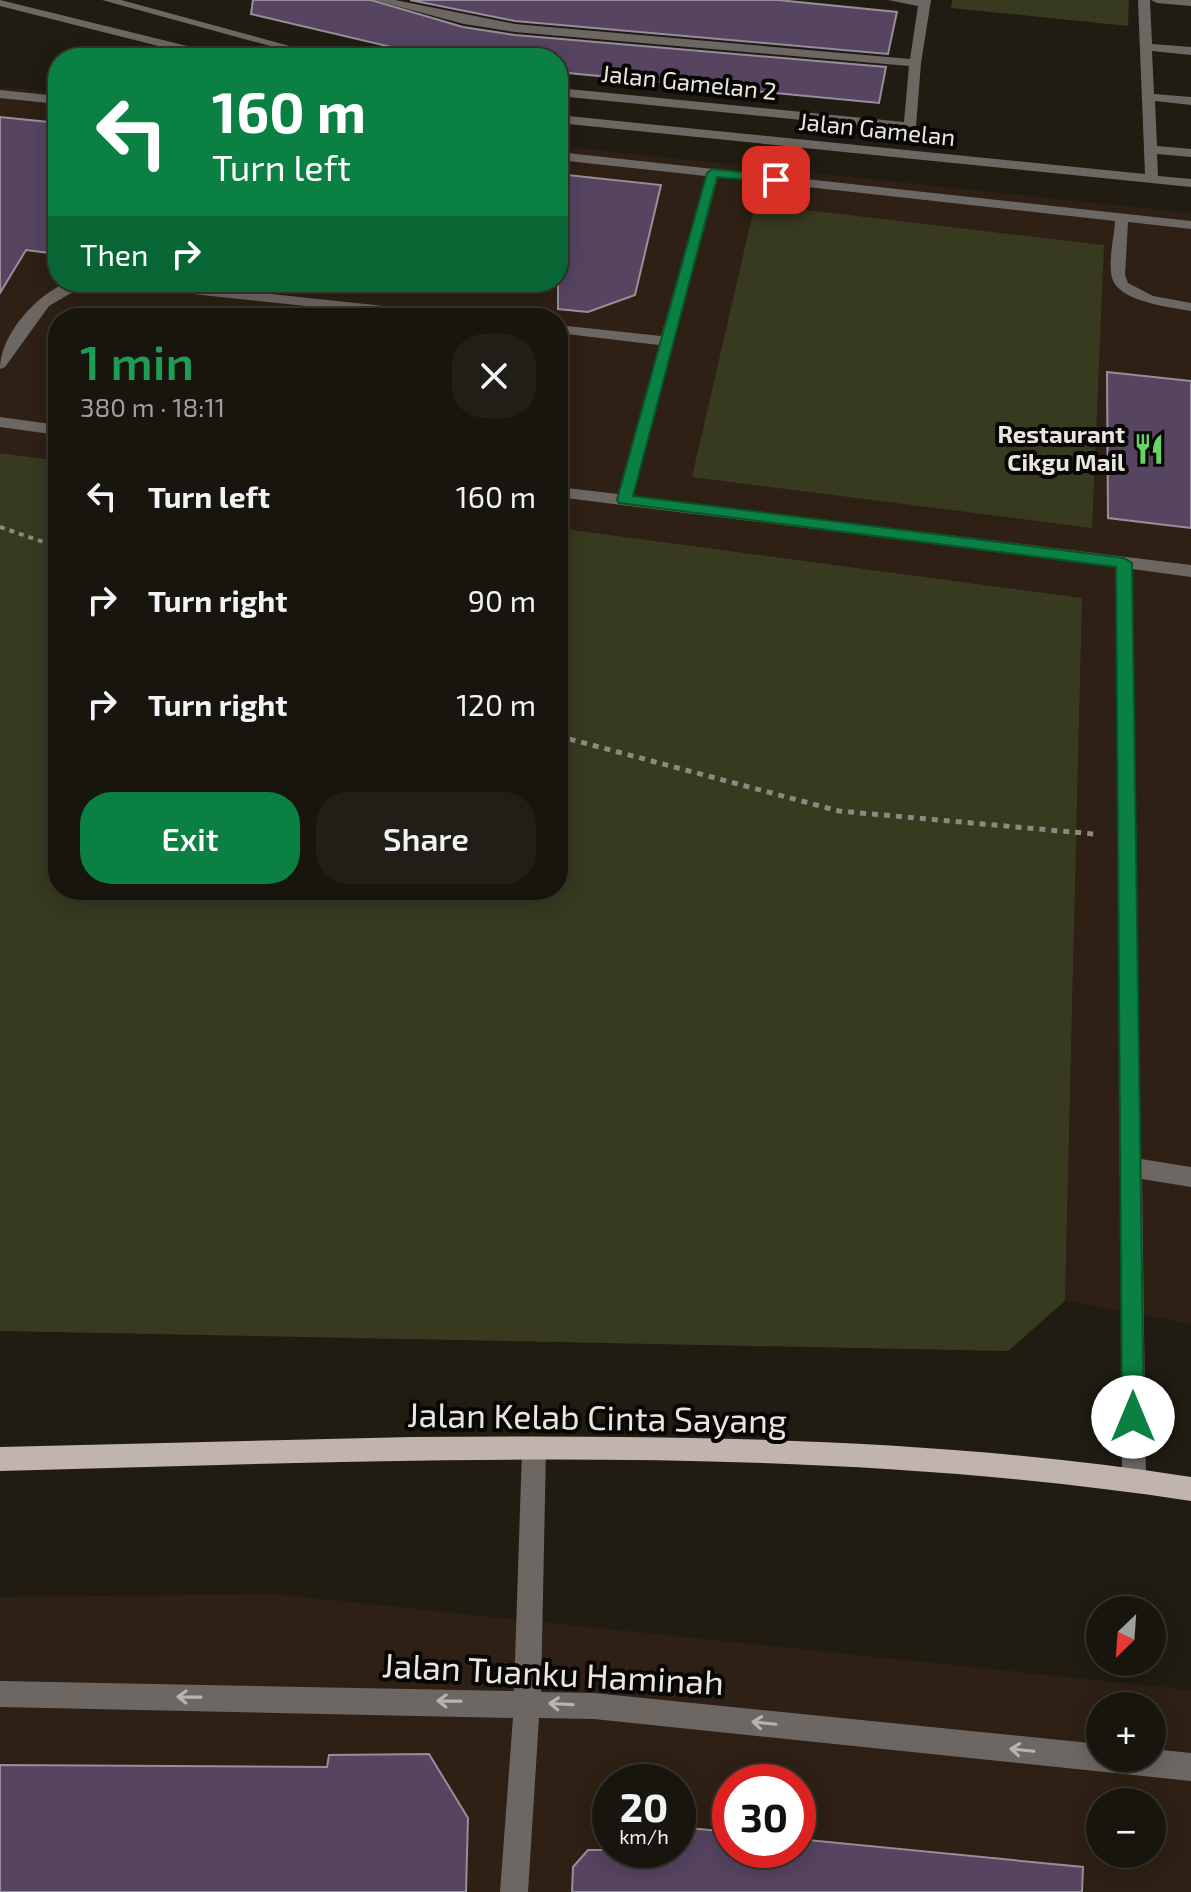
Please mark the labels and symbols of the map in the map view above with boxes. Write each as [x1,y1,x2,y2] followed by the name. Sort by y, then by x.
[600,58,778,105] street label: Jalan Gamelan 2
[797,106,957,151] street label: Jalan Gamelan
[742,146,810,214] pin
[997,419,1125,476] place label: Restaurant Cikgu Mail
[1132,432,1166,466] restaurant icon: Restaurant Cikgu Mail
[1091,1375,1175,1459] position arrow
[407,1393,787,1440] street label: Jalan Kelab Cinta Sayang
[1086,1596,1166,1676] north arrow
[381,1643,725,1702] street label: Jalan Tuanku Haminah
[176,1689,203,1705] one-way arrow
[436,1694,463,1709] one-way arrow
[548,1697,575,1712] one-way arrow
[751,1716,778,1731] one-way arrow
[1009,1742,1036,1757] one-way arrow
[712,1764,816,1868] speed limit sign: 30

